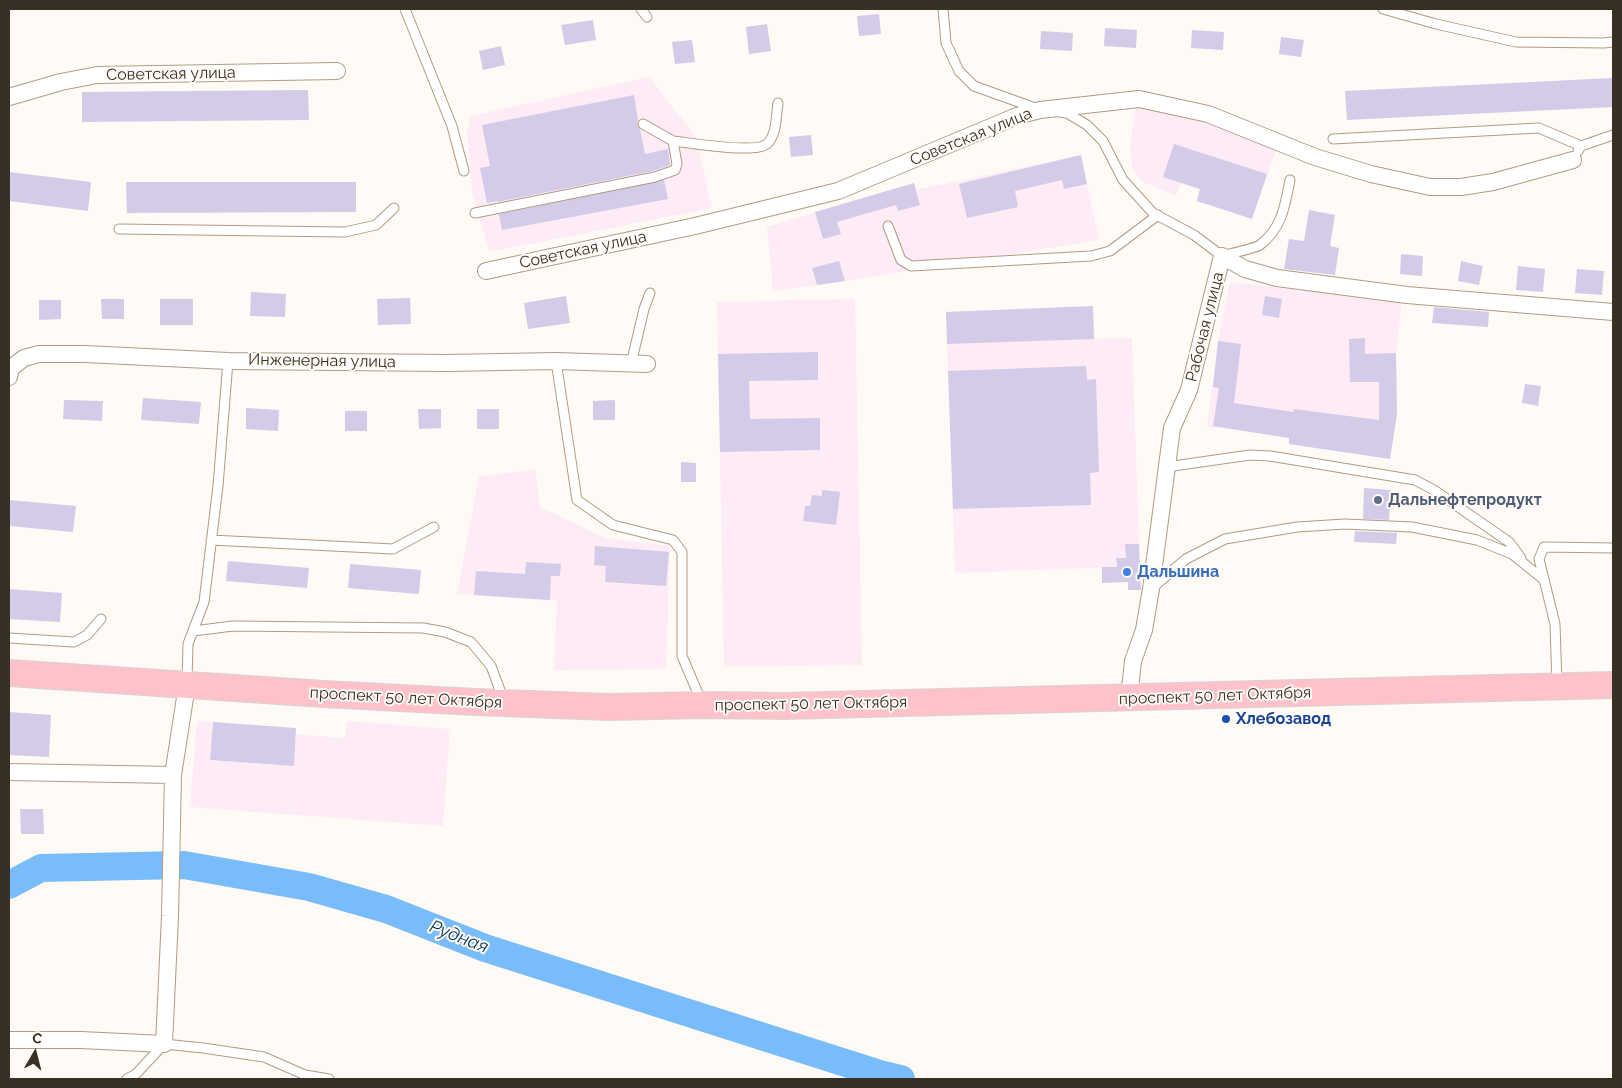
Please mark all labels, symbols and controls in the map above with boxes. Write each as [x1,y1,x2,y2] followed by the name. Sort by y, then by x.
[106,63,236,85] street label: Советская улица
[907,104,1035,170] street label: Советская улица
[518,227,648,273] street label: Советская улица
[1182,270,1228,384] street label: Рабочая улица
[248,350,396,372] street label: Инженерная улица
[1388,490,1542,510] place label: Дальнефтепродукт
[1372,494,1384,506] marker: Дальнефтепродукт
[1137,562,1219,582] place label: Дальшина
[1121,566,1133,578] marker: Дальшина
[309,683,503,713] street label: проспект 50 лет Октября
[1118,683,1312,709] street label: проспект 50 лет Октября
[715,693,907,715] street label: проспект 50 лет Октября
[1236,709,1331,729] place label: Хлебозавод
[1220,713,1232,725] marker: Хлебозавод
[427,916,491,958] water label: Рудная
[10,1028,60,1078] north arrow
[31,1030,43,1047] text: С

